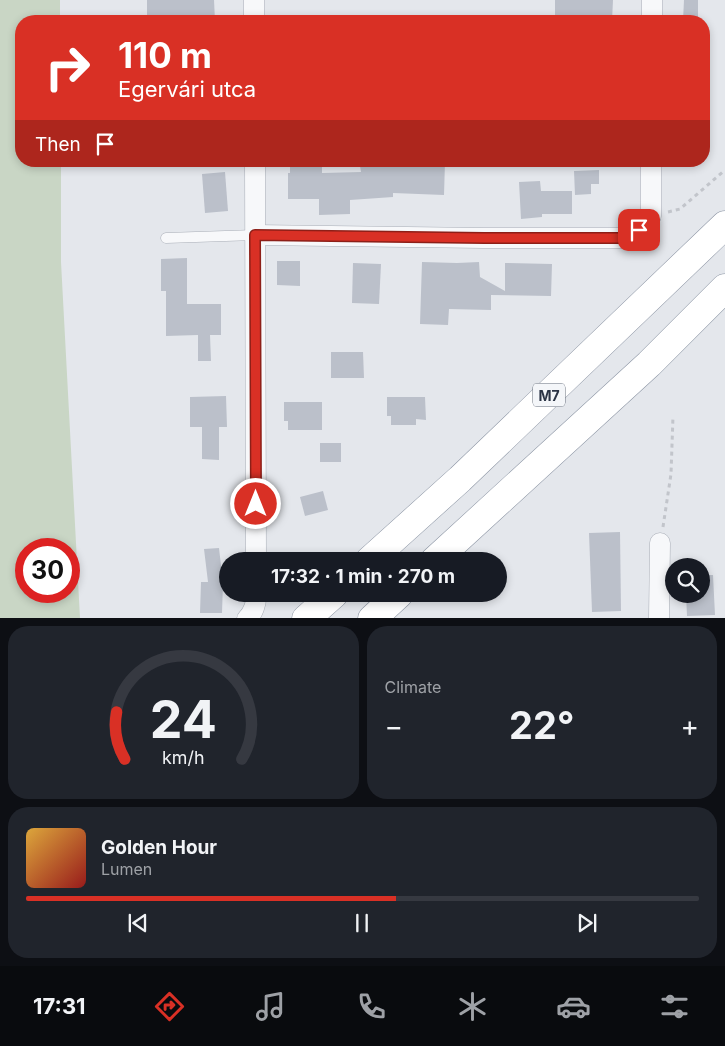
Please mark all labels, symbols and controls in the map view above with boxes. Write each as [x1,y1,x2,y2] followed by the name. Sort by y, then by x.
[118,34,212,76] text: 110 m
[35,35,100,100] icon: right
[118,76,256,102] text: Egervári utca
[91,130,119,158] icon: arrive
[35,133,81,156] text: Then
[618,209,660,251] pin
[625,216,653,244] icon: arrive
[533,384,565,406] road number: M7
[229,477,281,529] position arrow
[15,538,80,603] speed limit sign: 30
[665,558,710,603] map controls
[665,558,710,603] button: search
[271,565,455,588] text: 17:32 · 1 min · 270 m
[385,677,441,697] text: Climate
[150,688,217,751] text: 24
[509,702,574,748] text: 22°
[385,709,403,743] text: −
[680,709,699,743] text: +
[162,747,204,768] text: km/h
[101,836,217,859] text: Golden Hour
[101,859,152,879] text: Lumen
[124,909,152,937] icon: previous
[348,909,376,937] icon: pause
[573,909,601,937] icon: next
[152,989,187,1024] icon: directions
[253,989,288,1024] icon: music
[354,989,389,1024] icon: phone
[455,989,490,1024] icon: climate
[556,989,591,1024] icon: car
[657,989,692,1024] icon: filters
[33,993,86,1019] text: 17:31

